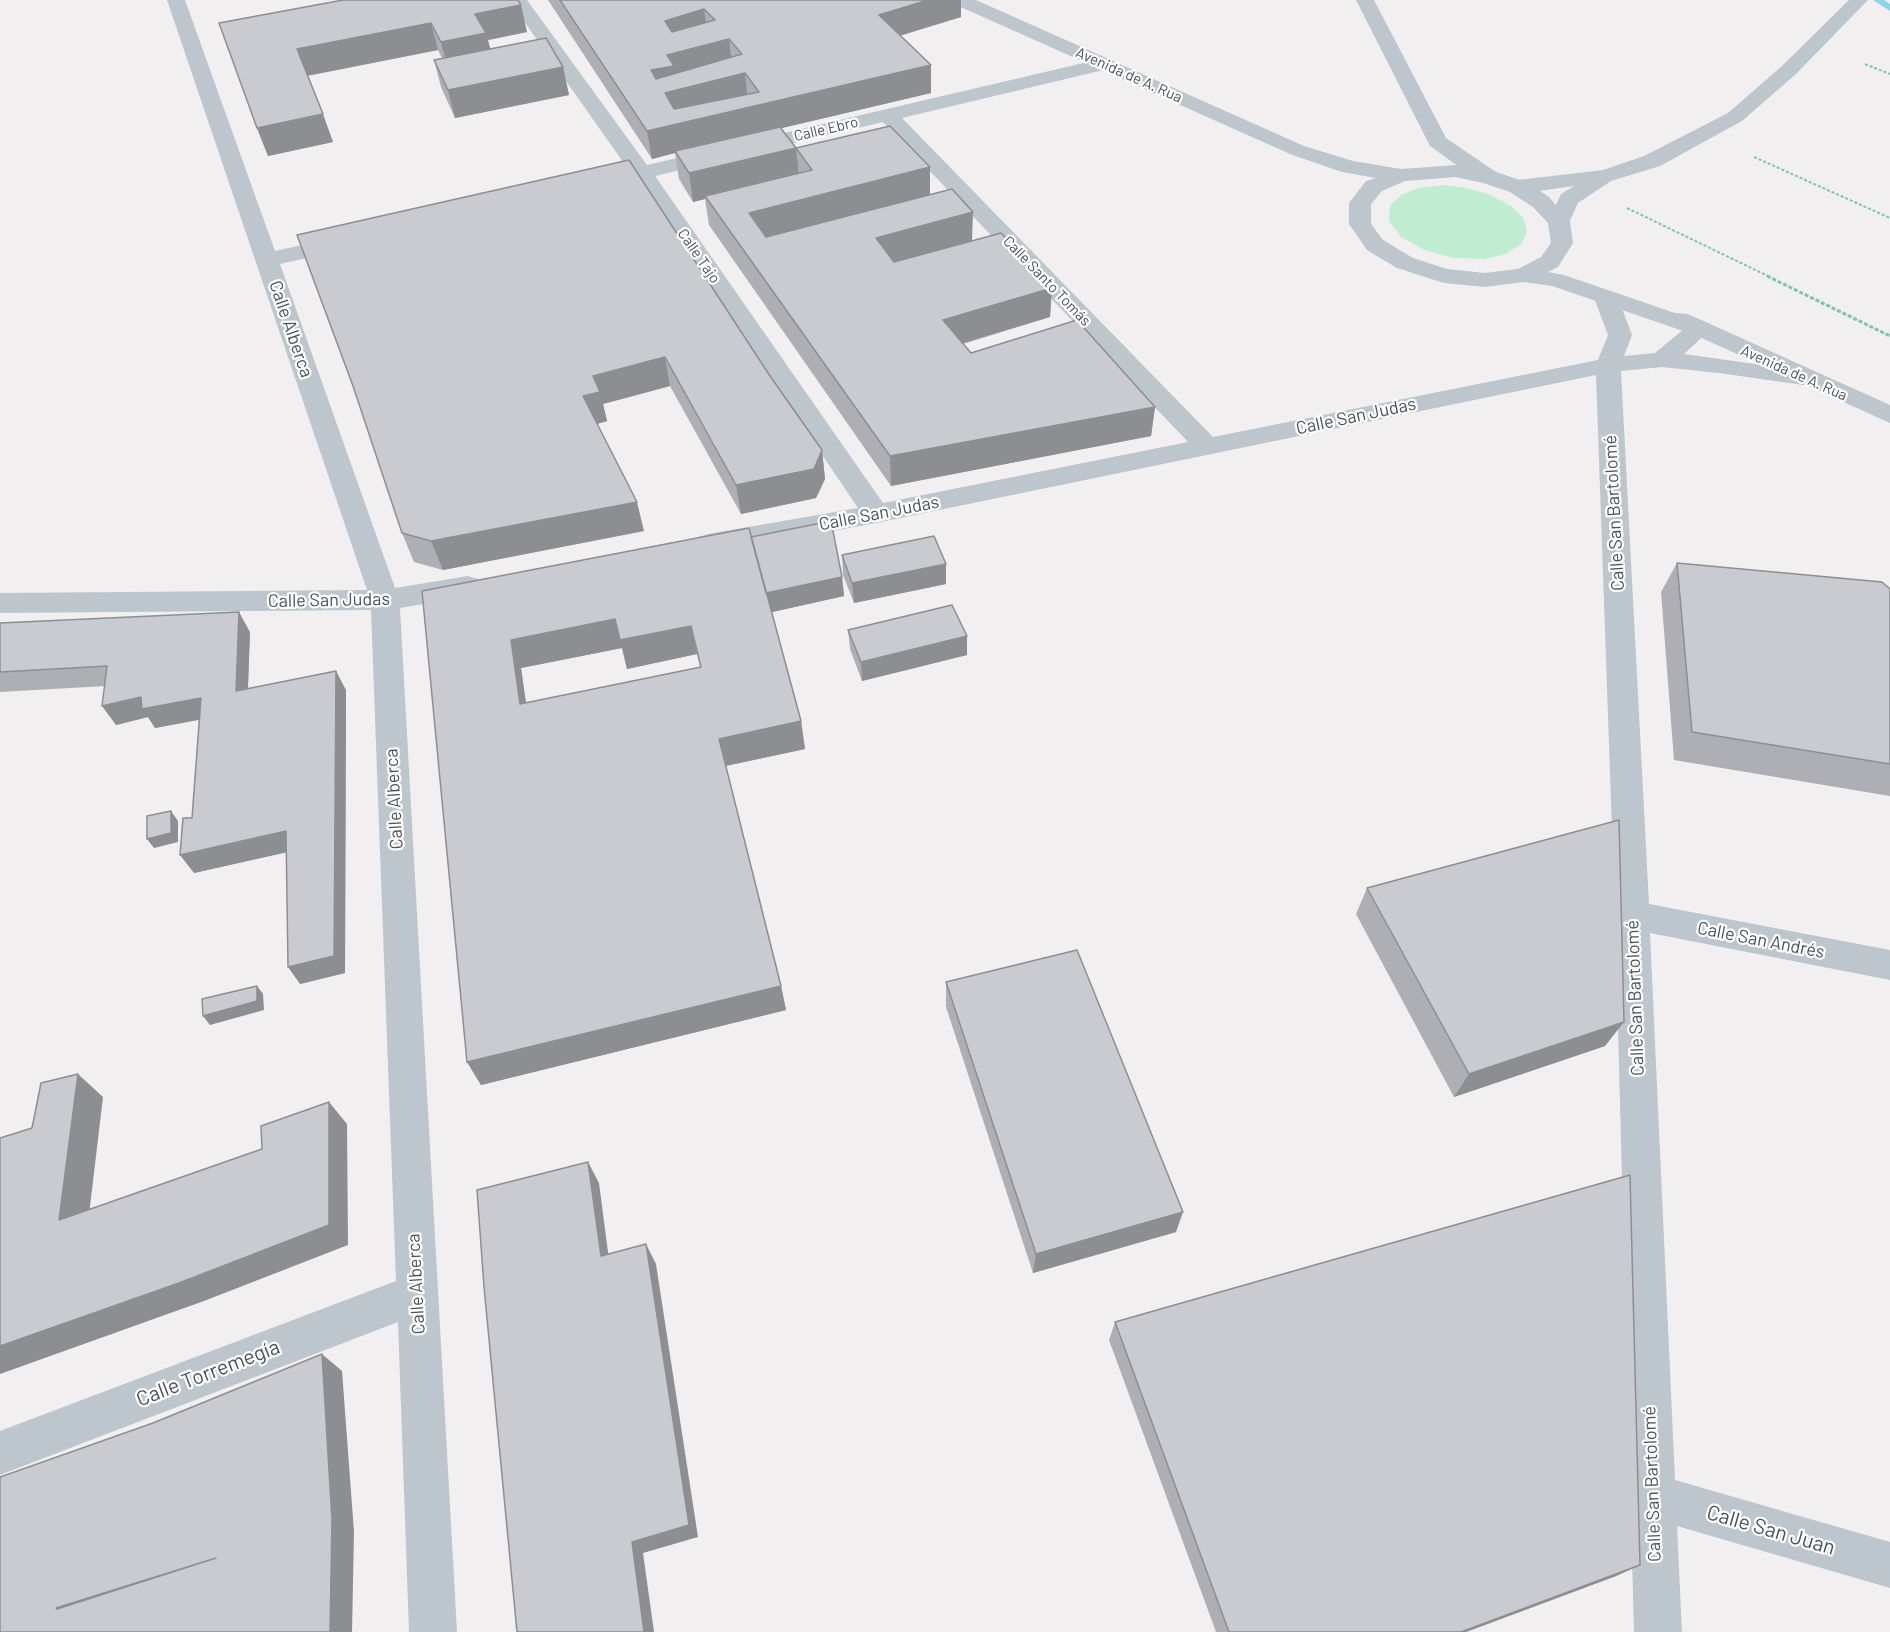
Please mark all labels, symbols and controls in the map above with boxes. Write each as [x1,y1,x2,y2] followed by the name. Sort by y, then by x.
[1073,43,1185,107] street label: Avenida de A. Rua
[792,113,860,145] street label: Calle Ebro
[674,225,724,287] street label: Calle Tajo
[999,232,1095,330] street label: Calle Santo Tomás
[264,278,318,380] street label: Calle Alberca
[1738,341,1850,405] street label: Avenida de A. Rua
[1294,393,1418,439] street label: Calle San Judas
[1599,435,1629,591] street label: Calle San Bartolomé
[817,491,941,535] street label: Calle San Judas
[268,588,390,612] street label: Calle San Judas
[381,748,407,850] street label: Calle Alberca
[1695,917,1827,963] street label: Calle San Andrés
[1621,920,1649,1076] street label: Calle San Bartolomé
[403,1233,429,1335] street label: Calle Alberca
[133,1334,283,1412] street label: Calle Torremegía
[1638,1406,1666,1562] street label: Calle San Bartolomé
[1704,1500,1838,1560] street label: Calle San Juan

